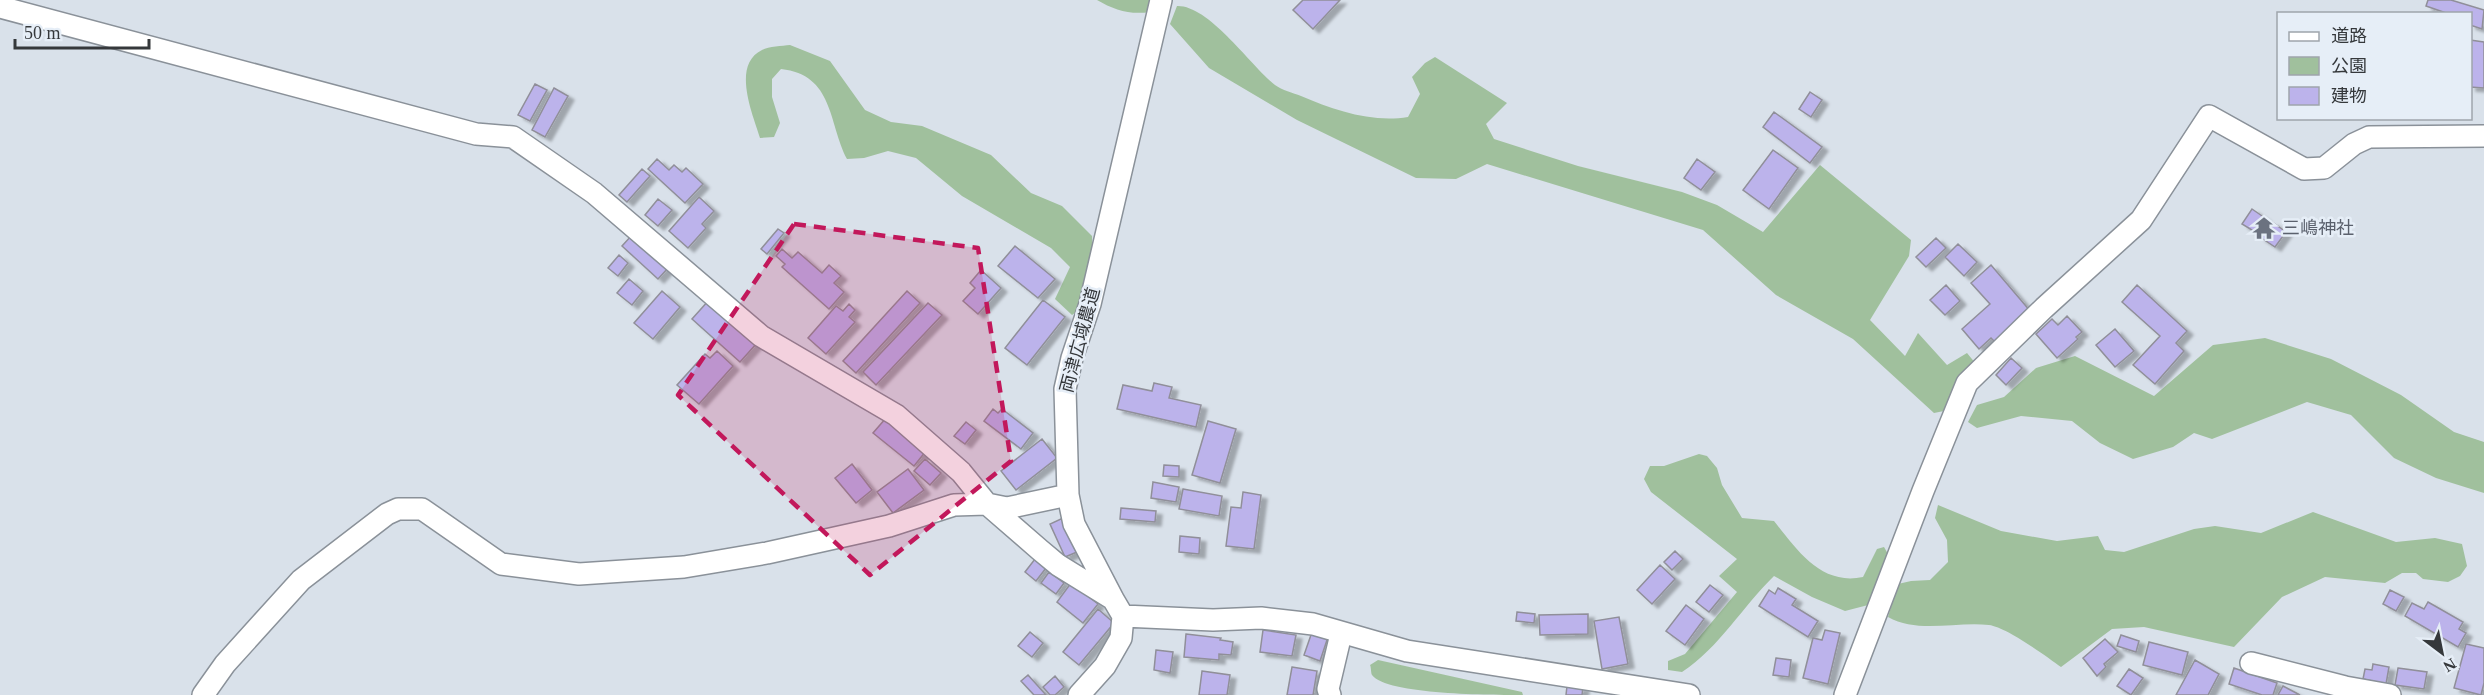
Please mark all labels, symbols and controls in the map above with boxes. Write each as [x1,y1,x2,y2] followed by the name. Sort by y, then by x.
[15,12,148,50] scale bar
[2277,12,2472,120] legend
[24,23,61,43] text: 50 m
[2331,26,2367,46] text: 道路
[2331,56,2367,76] text: 公園
[2331,86,2367,106] text: 建物
[2251,215,2277,241] temple icon: 三嶋神社
[2282,218,2354,238] place label: 三嶋神社
[1056,285,1104,395] street label: 両津広域農道
[2412,623,2472,683] north arrow
[2440,655,2459,676] text: N

